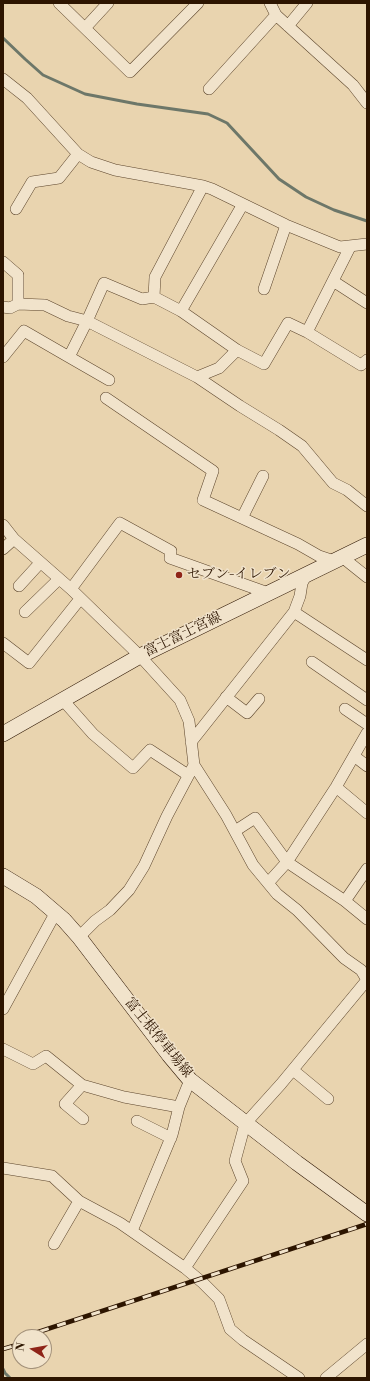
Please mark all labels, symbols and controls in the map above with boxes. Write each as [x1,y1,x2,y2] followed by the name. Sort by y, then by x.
[187,567,291,583] place label: セブン-イレブン
[174,570,184,580] marker: セブン-イレブン
[142,609,224,661] street label: 富士富士宮線
[121,995,195,1081] street label: 富士根停車場線
[12,1329,52,1369] north arrow
[13,1341,29,1353] text: N

